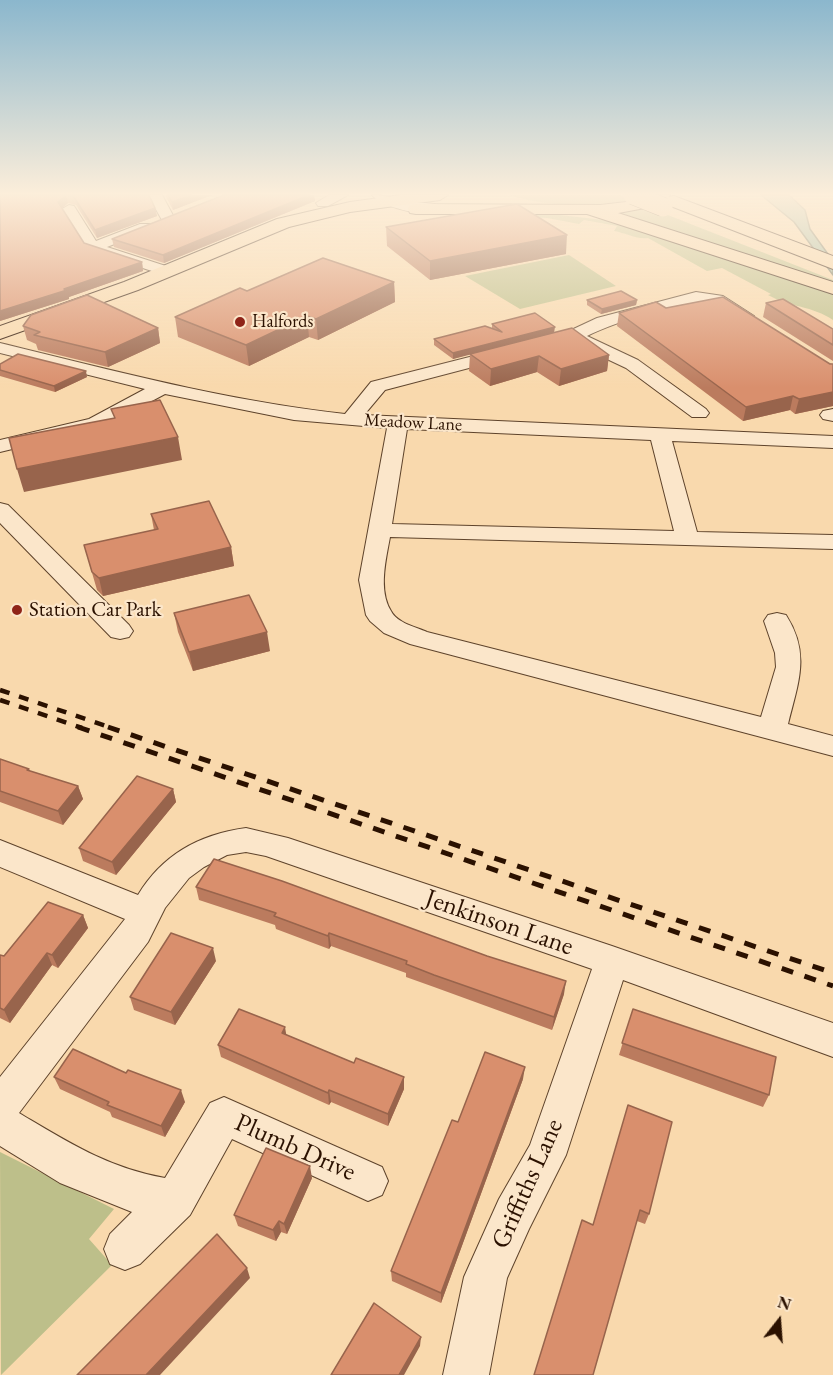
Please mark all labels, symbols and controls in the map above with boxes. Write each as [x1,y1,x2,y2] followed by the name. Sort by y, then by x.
[252,311,313,333] place label: Halfords
[233,315,247,329] marker: Halfords
[364,410,462,436] street label: Meadow Lane
[29,597,161,623] place label: Station Car Park
[10,603,24,617] marker: Station Car Park
[421,883,577,963] street label: Jenkinson Lane
[230,1108,360,1188] street label: Plumb Drive
[486,1114,570,1254] street label: Griffiths Lane
[749,1291,809,1351] north arrow
[775,1291,794,1315] text: N

